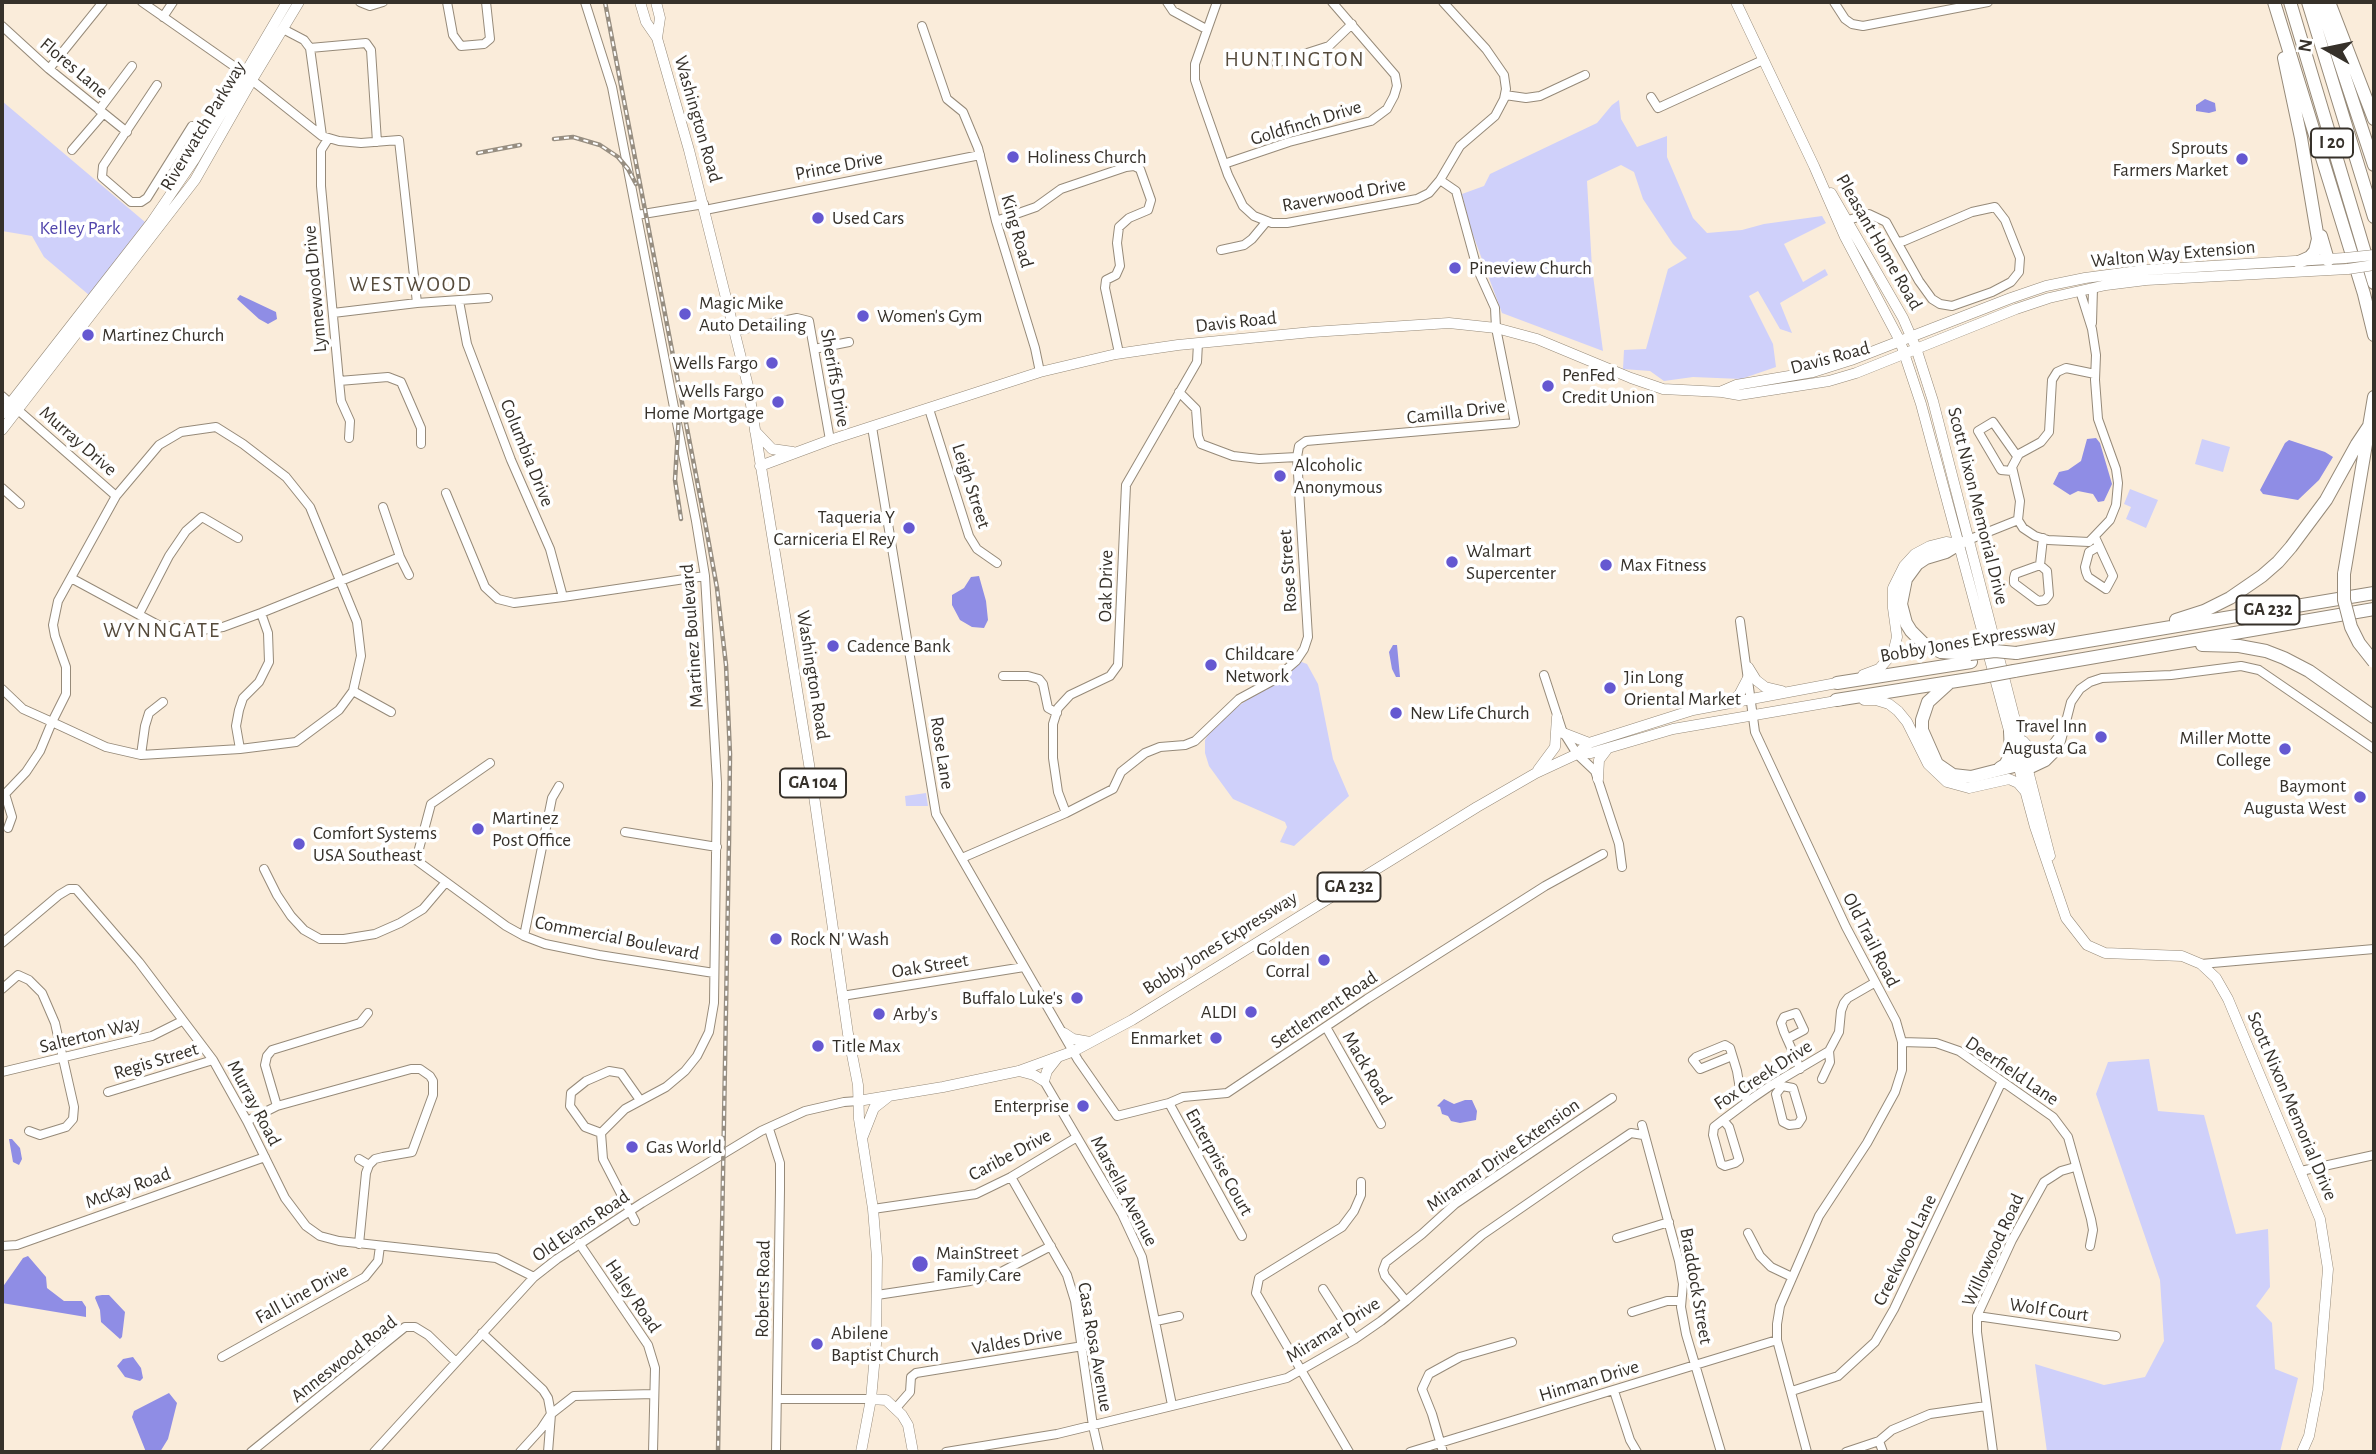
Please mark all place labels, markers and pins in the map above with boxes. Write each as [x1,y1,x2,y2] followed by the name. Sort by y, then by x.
[2113,137,2228,181] place label: Sprouts Farmers Market
[1027,146,1147,168] place label: Holiness Church
[1005,149,1021,165] marker: Holiness Church
[2234,151,2250,167] marker: Sprouts Farmers Market
[832,207,904,229] place label: Used Cars
[810,210,826,226] marker: Used Cars
[1469,257,1592,279] place label: Pineview Church
[1447,260,1463,276] marker: Pineview Church
[699,292,806,336] place label: Magic Mike Auto Detailing
[877,305,982,327] place label: Women's Gym
[677,306,693,322] marker: Magic Mike Auto Detailing
[855,308,871,324] marker: Women's Gym
[102,324,224,346] place label: Martinez Church
[80,327,96,343] marker: Martinez Church
[673,352,758,374] place label: Wells Fargo
[764,355,780,371] marker: Wells Fargo
[1562,364,1655,408] place label: PenFed Credit Union
[1540,378,1556,394] marker: PenFed Credit Union
[644,380,764,424] place label: Wells Fargo Home Mortgage
[770,394,786,410] marker: Wells Fargo Home Mortgage
[1294,454,1383,498] place label: Alcoholic Anonymous
[1272,468,1288,484] marker: Alcoholic Anonymous
[774,506,895,550] place label: Taqueria Y Carniceria El Rey
[901,520,917,536] marker: Taqueria Y Carniceria El Rey
[1466,540,1556,584] place label: Walmart Supercenter
[1444,554,1460,570] marker: Walmart Supercenter
[1620,554,1707,576] place label: Max Fitness
[1598,557,1614,573] marker: Max Fitness
[847,635,951,657] place label: Cadence Bank
[825,638,841,654] marker: Cadence Bank
[1225,643,1294,687] place label: Childcare Network
[1203,657,1219,673] marker: Childcare Network
[1624,666,1741,710] place label: Jin Long Oriental Market
[1602,680,1618,696] marker: Jin Long Oriental Market
[1410,702,1530,724] place label: New Life Church
[1388,705,1404,721] marker: New Life Church
[2003,715,2087,759] place label: Travel Inn Augusta Ga
[2179,727,2271,771] place label: Miller Motte College
[2093,729,2109,745] marker: Travel Inn Augusta Ga
[2277,741,2293,757] marker: Miller Motte College
[2244,775,2346,819] place label: Baymont Augusta West
[2352,789,2368,805] marker: Baymont Augusta West
[492,807,571,851] place label: Martinez Post Office
[470,821,486,837] marker: Martinez Post Office
[313,822,437,866] place label: Comfort Systems USA Southeast
[291,836,307,852] marker: Comfort Systems USA Southeast
[790,928,889,950] place label: Rock N' Wash
[768,931,784,947] marker: Rock N' Wash
[1257,938,1310,982] place label: Golden Corral
[1316,952,1332,968] marker: Golden Corral
[962,987,1063,1009] place label: Buffalo Luke's
[1069,990,1085,1006] marker: Buffalo Luke's
[1201,1001,1237,1023] place label: ALDI
[893,1003,938,1025] place label: Arby's
[1243,1004,1259,1020] marker: ALDI
[871,1006,887,1022] marker: Arby's
[1130,1027,1202,1049] place label: Enmarket
[1208,1030,1224,1046] marker: Enmarket
[832,1035,900,1057] place label: Title Max
[810,1038,826,1054] marker: Title Max
[994,1095,1069,1117] place label: Enterprise
[1075,1098,1091,1114] marker: Enterprise
[646,1136,722,1158] place label: Gas World
[624,1139,640,1155] marker: Gas World
[936,1242,1021,1286] place label: MainStreet Family Care
[910,1254,930,1274] marker: MainStreet Family Care
[831,1322,939,1366] place label: Abilene Baptist Church
[809,1336,825,1352] marker: Abilene Baptist Church

